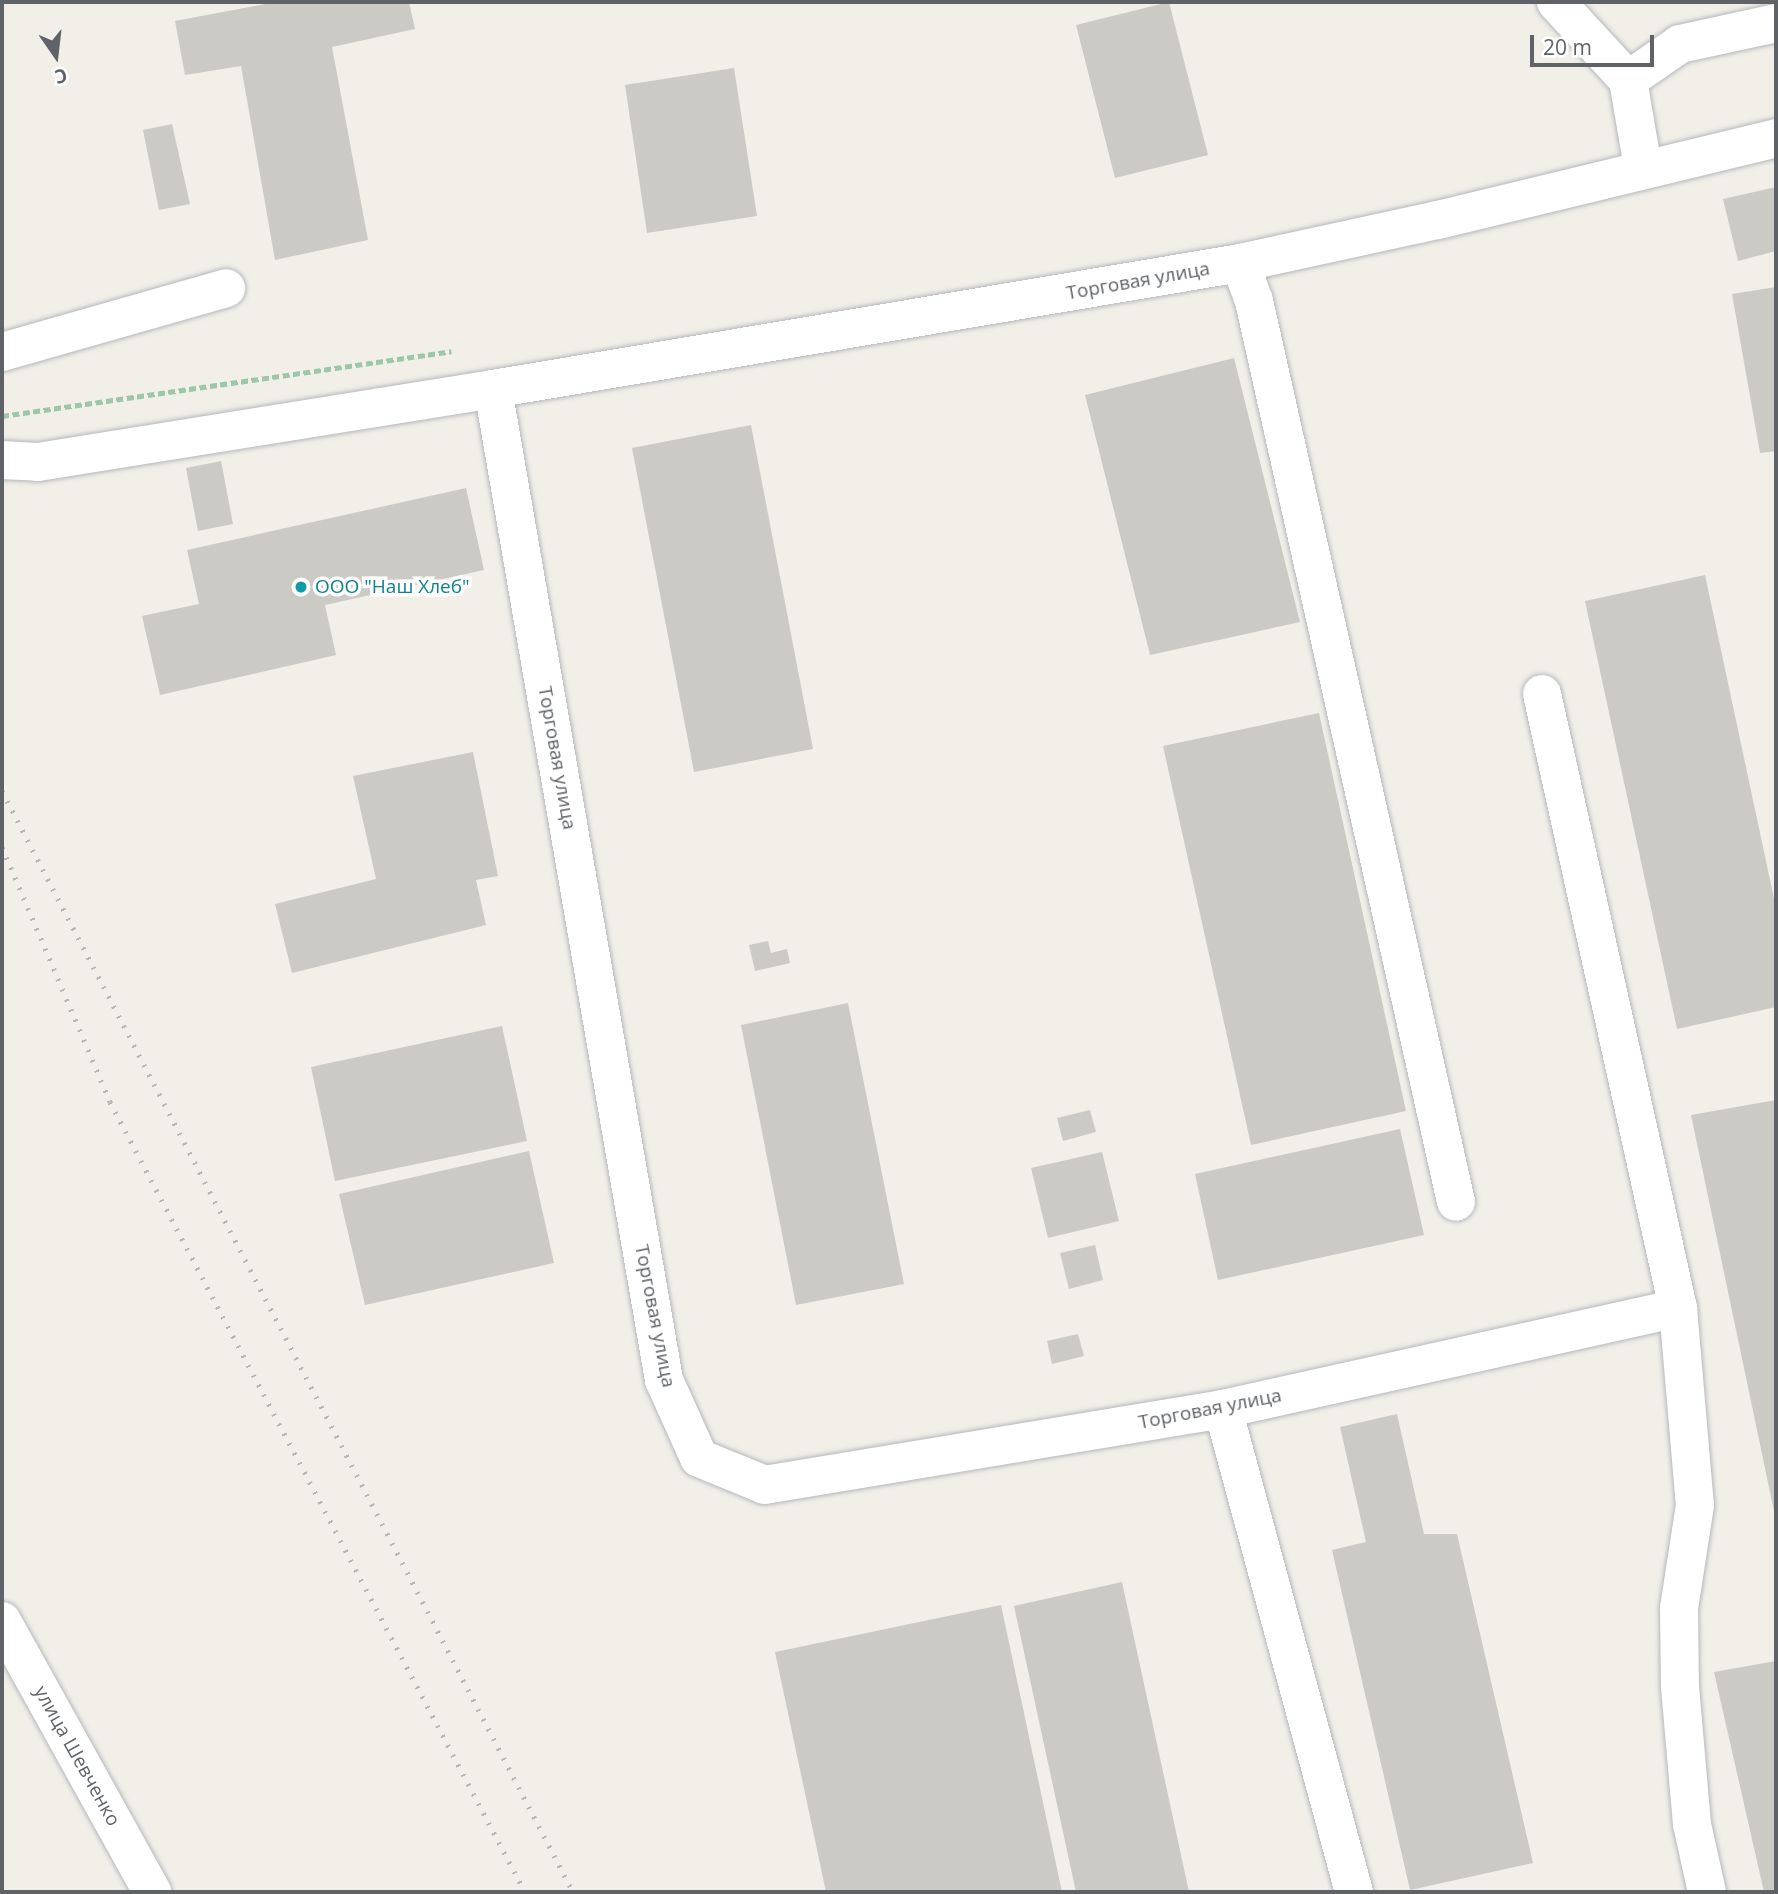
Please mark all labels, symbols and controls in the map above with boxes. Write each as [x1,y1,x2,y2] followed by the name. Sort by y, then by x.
[21,21,91,91] north arrow
[1533,21,1657,65] scale bar
[1543,33,1592,61] text: 20 m
[52,62,70,90] text: С
[1065,257,1211,305] street label: Торговая улица
[315,576,470,598] place label: ООО "Наш Хлеб"
[293,579,309,595] marker: ООО "Наш Хлеб"
[533,685,581,831] street label: Торговая улица
[630,1243,680,1389] street label: Торговая улица
[1137,1384,1283,1434] street label: Торговая улица
[29,1682,125,1830] street label: улица Шевченко

